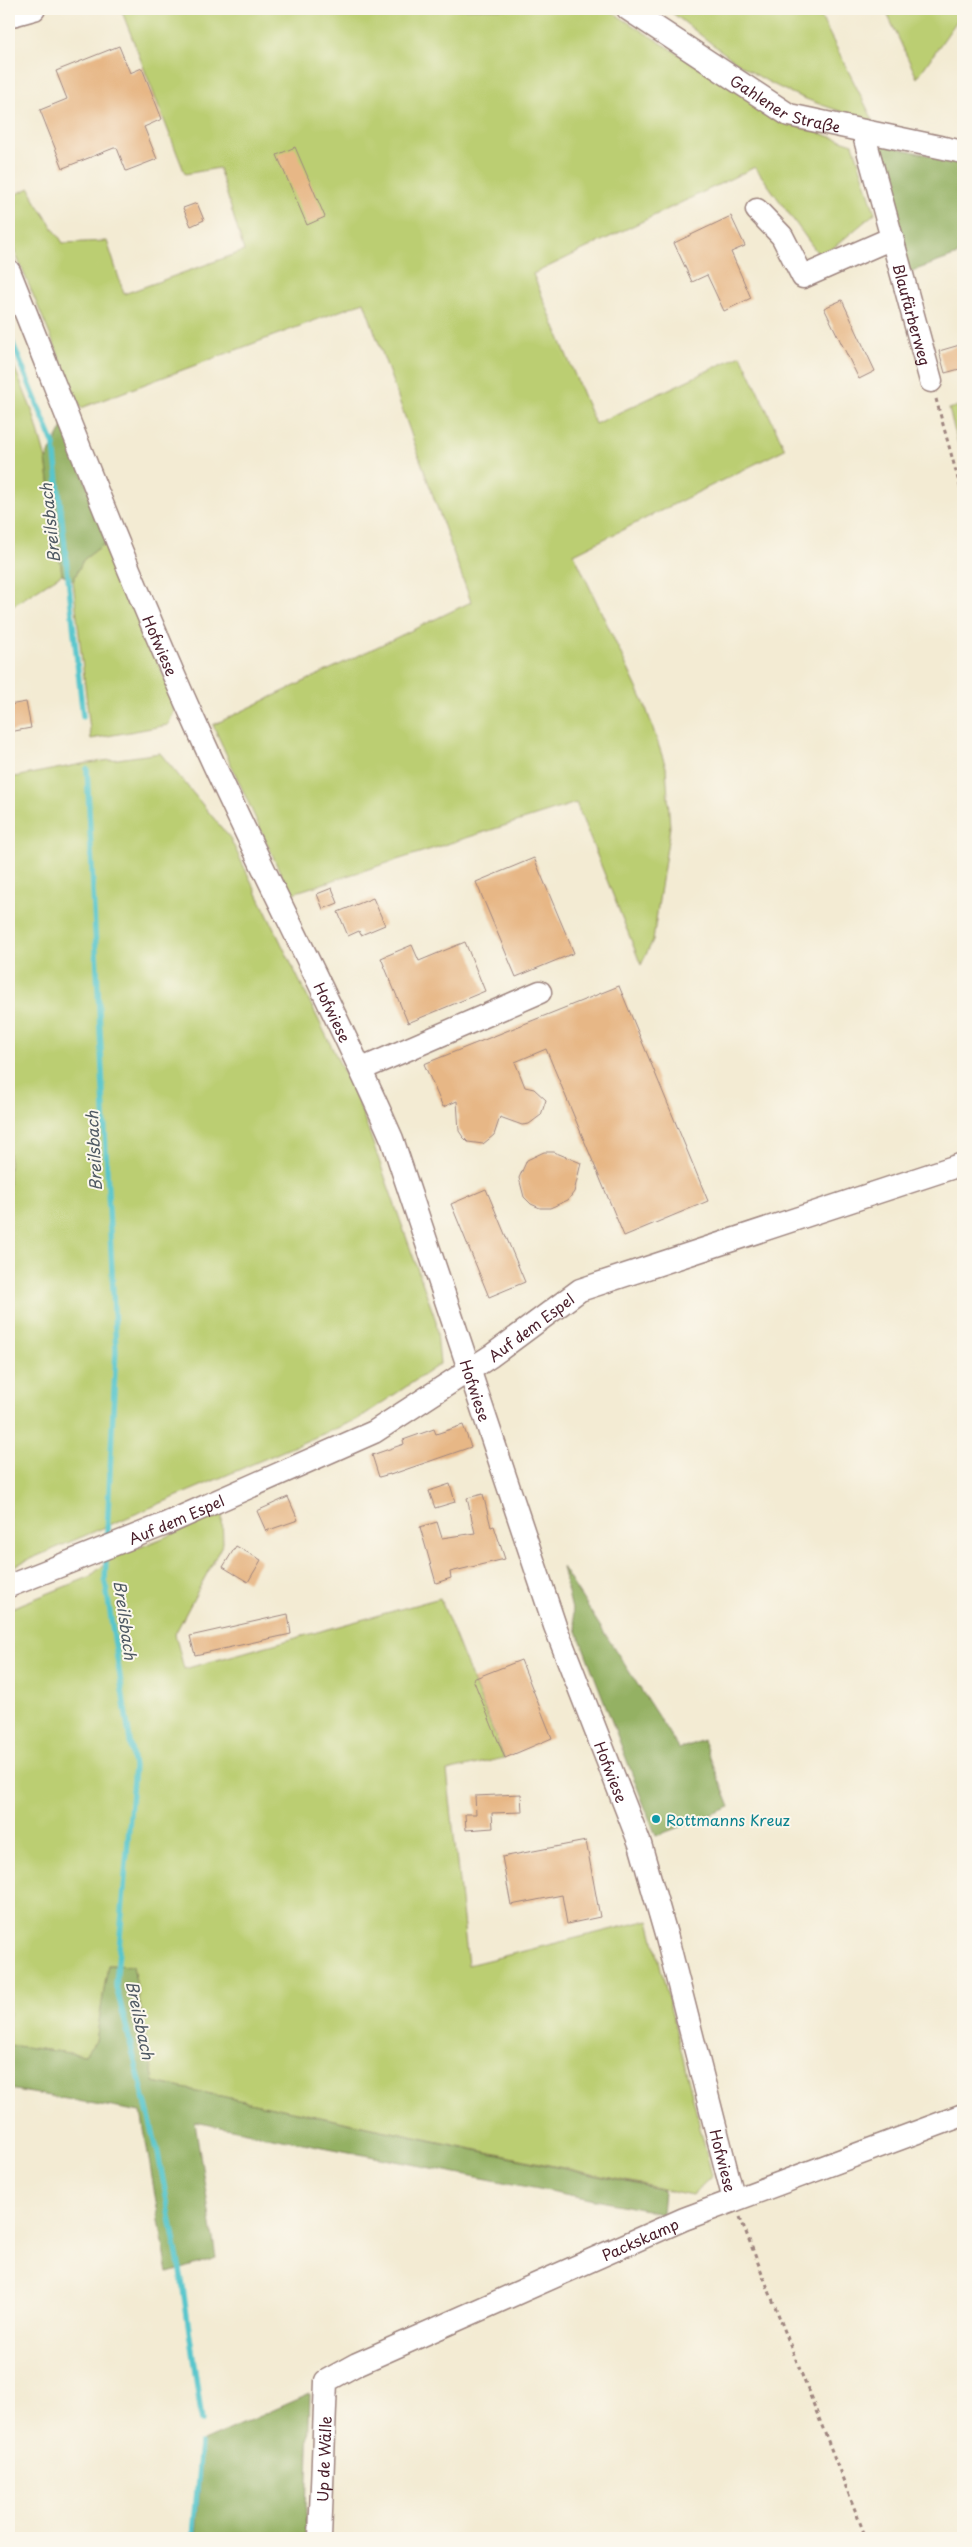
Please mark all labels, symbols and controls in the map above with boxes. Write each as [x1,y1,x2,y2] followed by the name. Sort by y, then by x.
[726,68,843,137] street label: Gahlener Straße
[888,260,938,368] street label: Blaufärberweg
[33,481,65,564] water label: Breilsbach
[138,611,184,679] street label: Hofwiese
[309,978,357,1046] street label: Hofwiese
[79,1110,107,1191] water label: Breilsbach
[483,1287,578,1366] street label: Auf dem Espel
[455,1356,497,1424] street label: Hofwiese
[125,1488,227,1549] street label: Auf dem Espel
[109,1579,144,1662] water label: Breilsbach
[589,1738,634,1806] street label: Hofwiese
[666,1808,790,1831] place label: Rottmanns Kreuz
[650,1813,662,1825] marker: Rottmanns Kreuz
[121,1979,161,2062] water label: Breilsbach
[705,2126,743,2194] street label: Hofwiese
[598,2211,682,2266] street label: Packskamp
[310,2416,336,2503] street label: Up de Wälle

